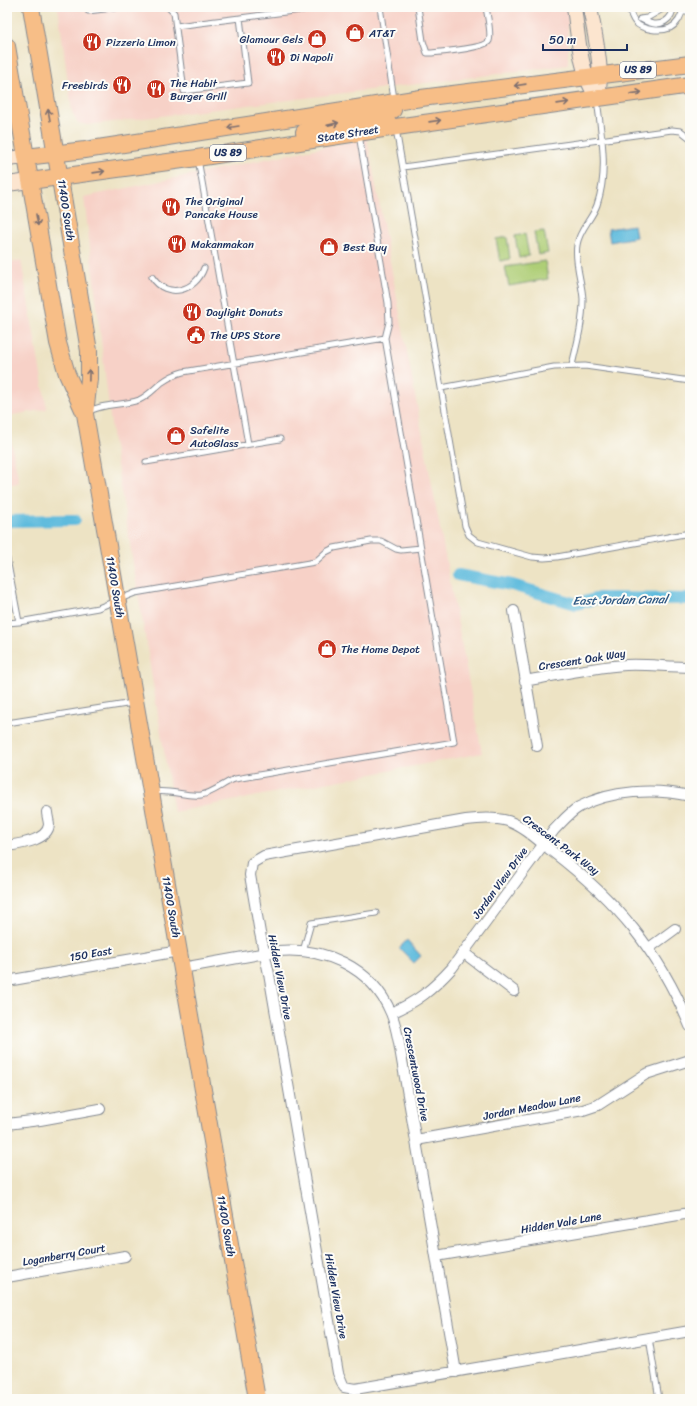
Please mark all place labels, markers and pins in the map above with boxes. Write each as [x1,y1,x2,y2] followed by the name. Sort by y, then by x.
[344,22,366,44] shop icon: AT&T
[368,24,396,43] place label: AT&T
[306,28,328,50] shop icon: Glamour Gels
[239,30,304,49] place label: Glamour Gels
[81,31,103,53] restaurant icon: Pizzeria Limon
[106,33,176,52] place label: Pizzeria Limon
[265,46,287,68] restaurant icon: Di Napoli
[290,48,334,67] place label: Di Napoli
[111,74,133,96] restaurant icon: Freebirds
[170,74,227,106] place label: The Habit Burger Grill
[62,76,109,95] place label: Freebirds
[145,78,167,100] restaurant icon: The Habit Burger Grill
[185,192,258,224] place label: The Original Pancake House
[160,196,182,218] restaurant icon: The Original Pancake House
[166,233,188,255] restaurant icon: Makanmakan
[191,235,254,254] place label: Makanmakan
[318,236,340,258] shop icon: Best Buy
[343,238,387,257] place label: Best Buy
[181,301,203,323] restaurant icon: Daylight Donuts
[206,303,284,322] place label: Daylight Donuts
[185,324,207,346] public building icon: The UPS Store
[210,326,281,345] place label: The UPS Store
[189,421,240,453] place label: Safelite AutoGlass
[165,425,187,447] shop icon: Safelite AutoGlass
[316,638,338,660] shop icon: The Home Depot
[341,640,420,659] place label: The Home Depot

